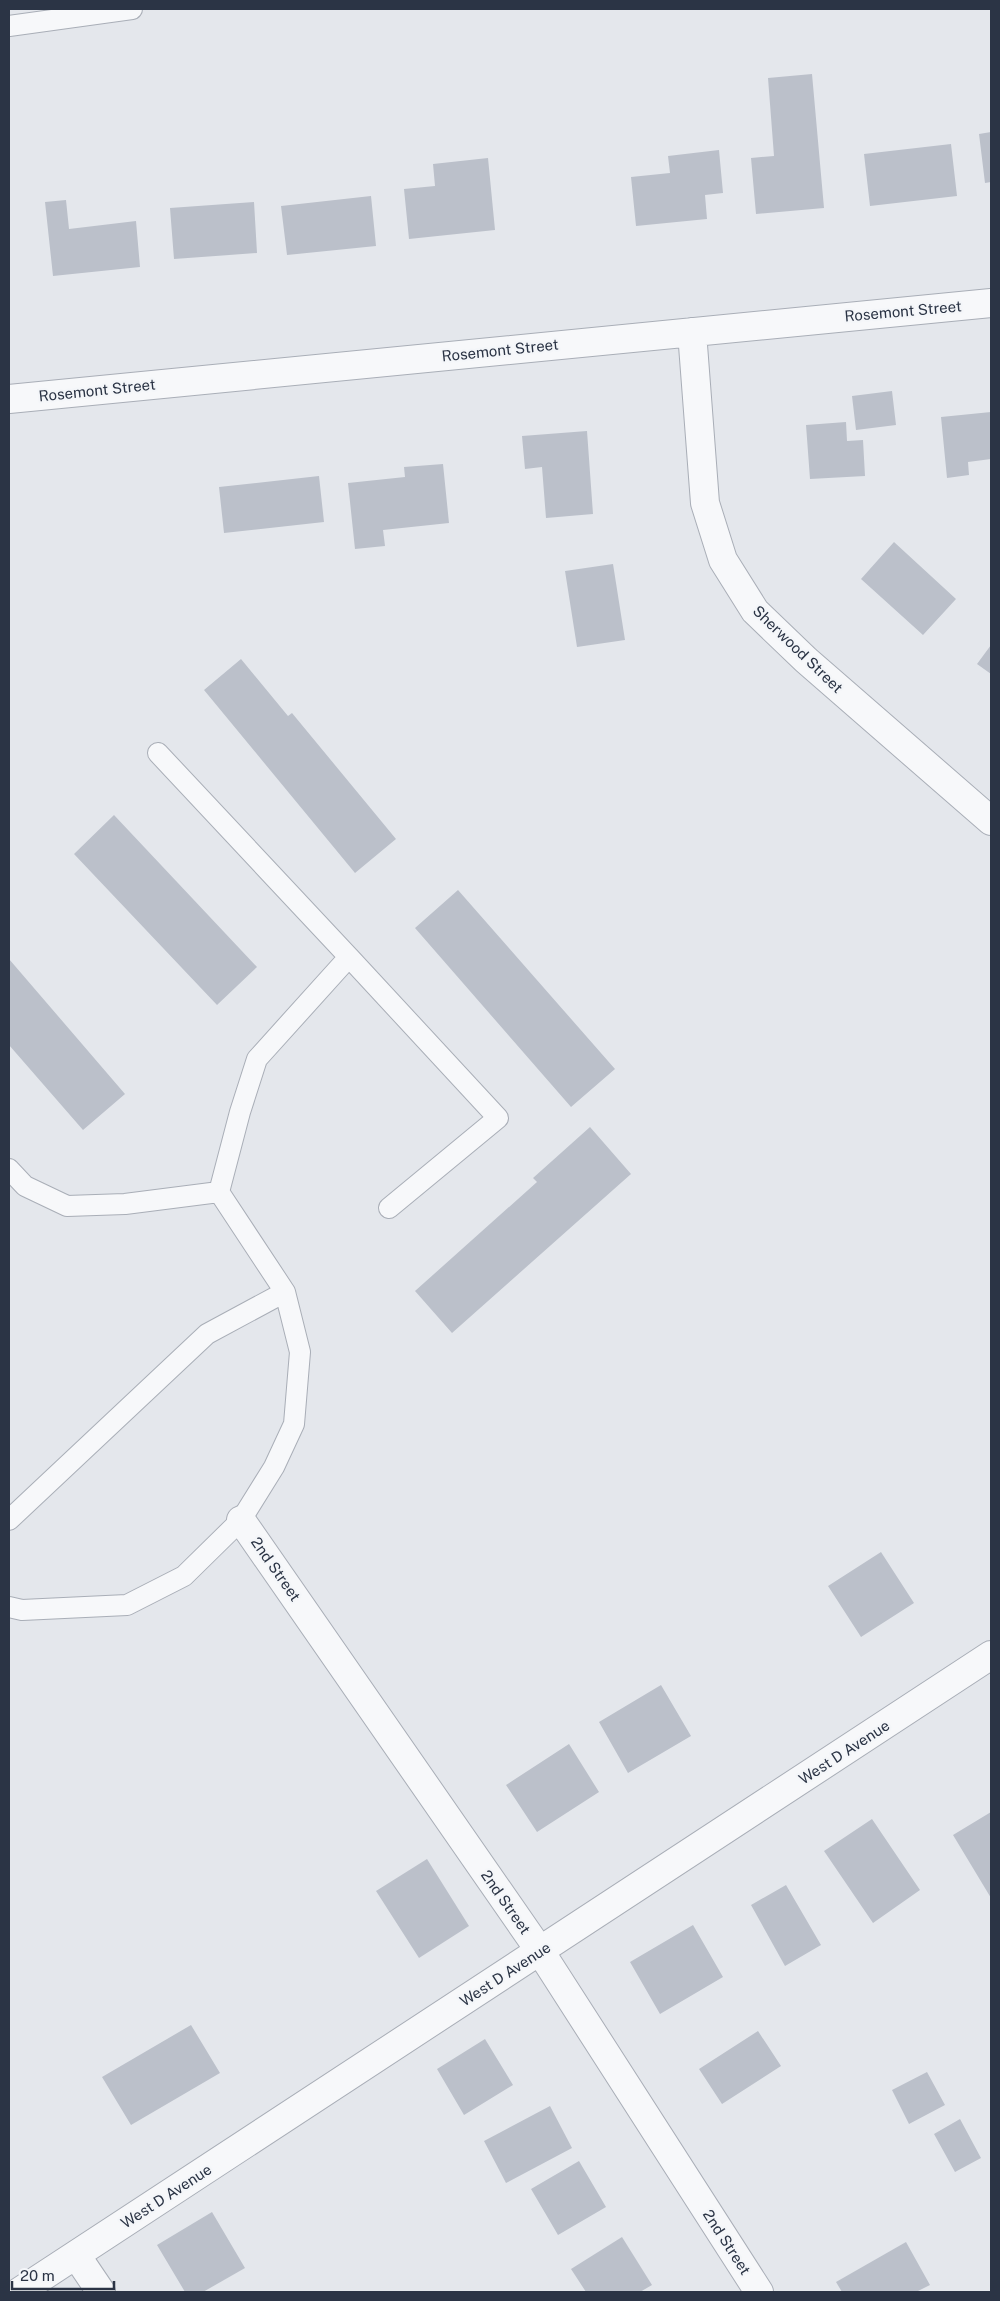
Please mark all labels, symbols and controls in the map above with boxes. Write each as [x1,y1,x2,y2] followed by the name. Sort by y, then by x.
[844,297,962,325] street label: Rosemont Street
[441,335,559,365] street label: Rosemont Street
[38,375,156,405] street label: Rosemont Street
[750,602,847,696] street label: Sherwood Street
[248,1534,304,1604] street label: 2nd Street
[796,1716,892,1788] street label: West D Avenue
[478,1867,534,1937] street label: 2nd Street
[457,1938,553,2010] street label: West D Avenue
[118,2160,214,2232] street label: West D Avenue
[700,2206,754,2278] street label: 2nd Street
[12,2258,115,2290] scale bar
[20,2267,55,2284] text: 20 m

